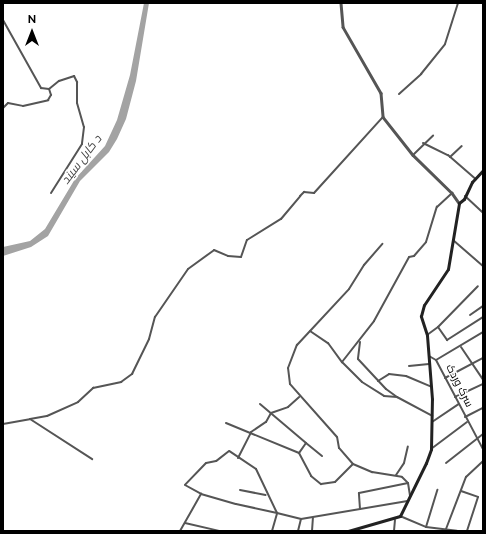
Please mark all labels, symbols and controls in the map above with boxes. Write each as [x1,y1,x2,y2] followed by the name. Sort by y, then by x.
[12,12,52,52] north arrow
[28,13,36,26] text: N
[59,133,105,187] water label: د کابل سيند
[443,362,475,410] street label: سرک وردک

